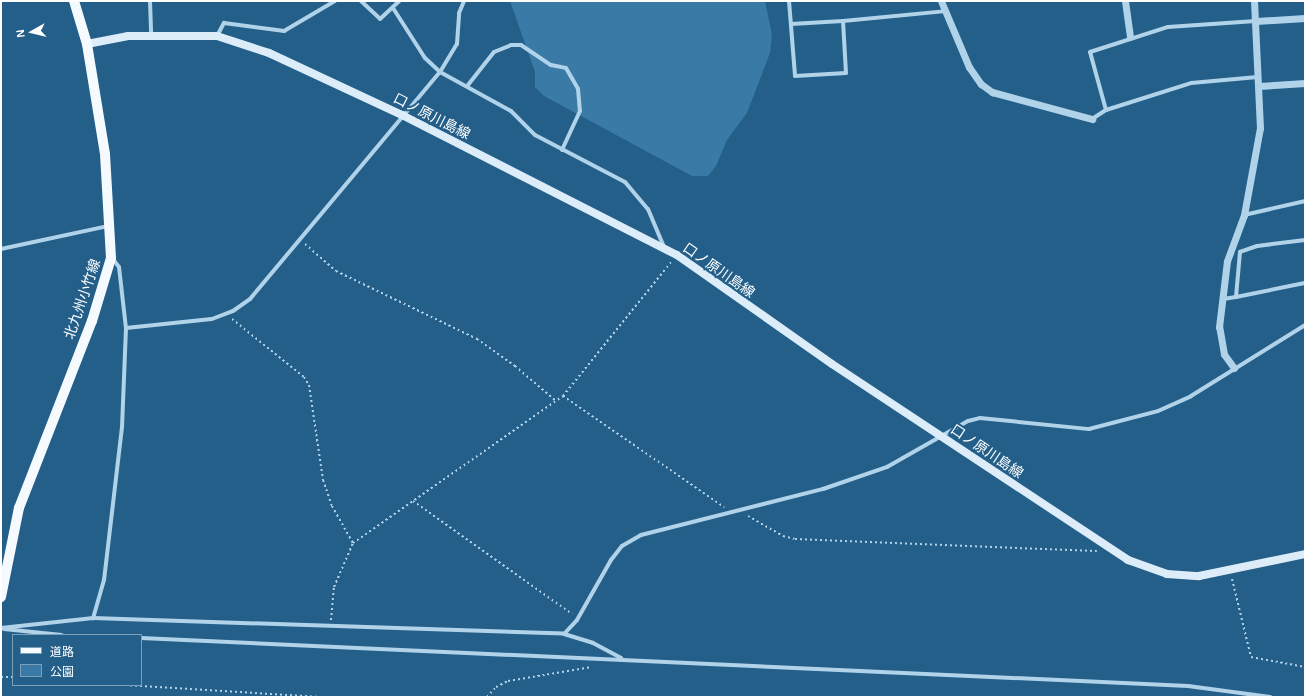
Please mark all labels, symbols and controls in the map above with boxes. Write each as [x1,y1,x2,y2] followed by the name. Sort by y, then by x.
[12,12,52,52] north arrow
[14,29,27,38] text: N
[391,89,473,143] street label: 口ノ原川島線
[680,239,758,301] street label: 口ノ原川島線
[60,257,104,341] street label: 北九州小竹線
[947,421,1027,481] street label: 口ノ原川島線
[12,634,142,686] legend
[50,645,74,659] text: 道路
[50,665,74,679] text: 公園

